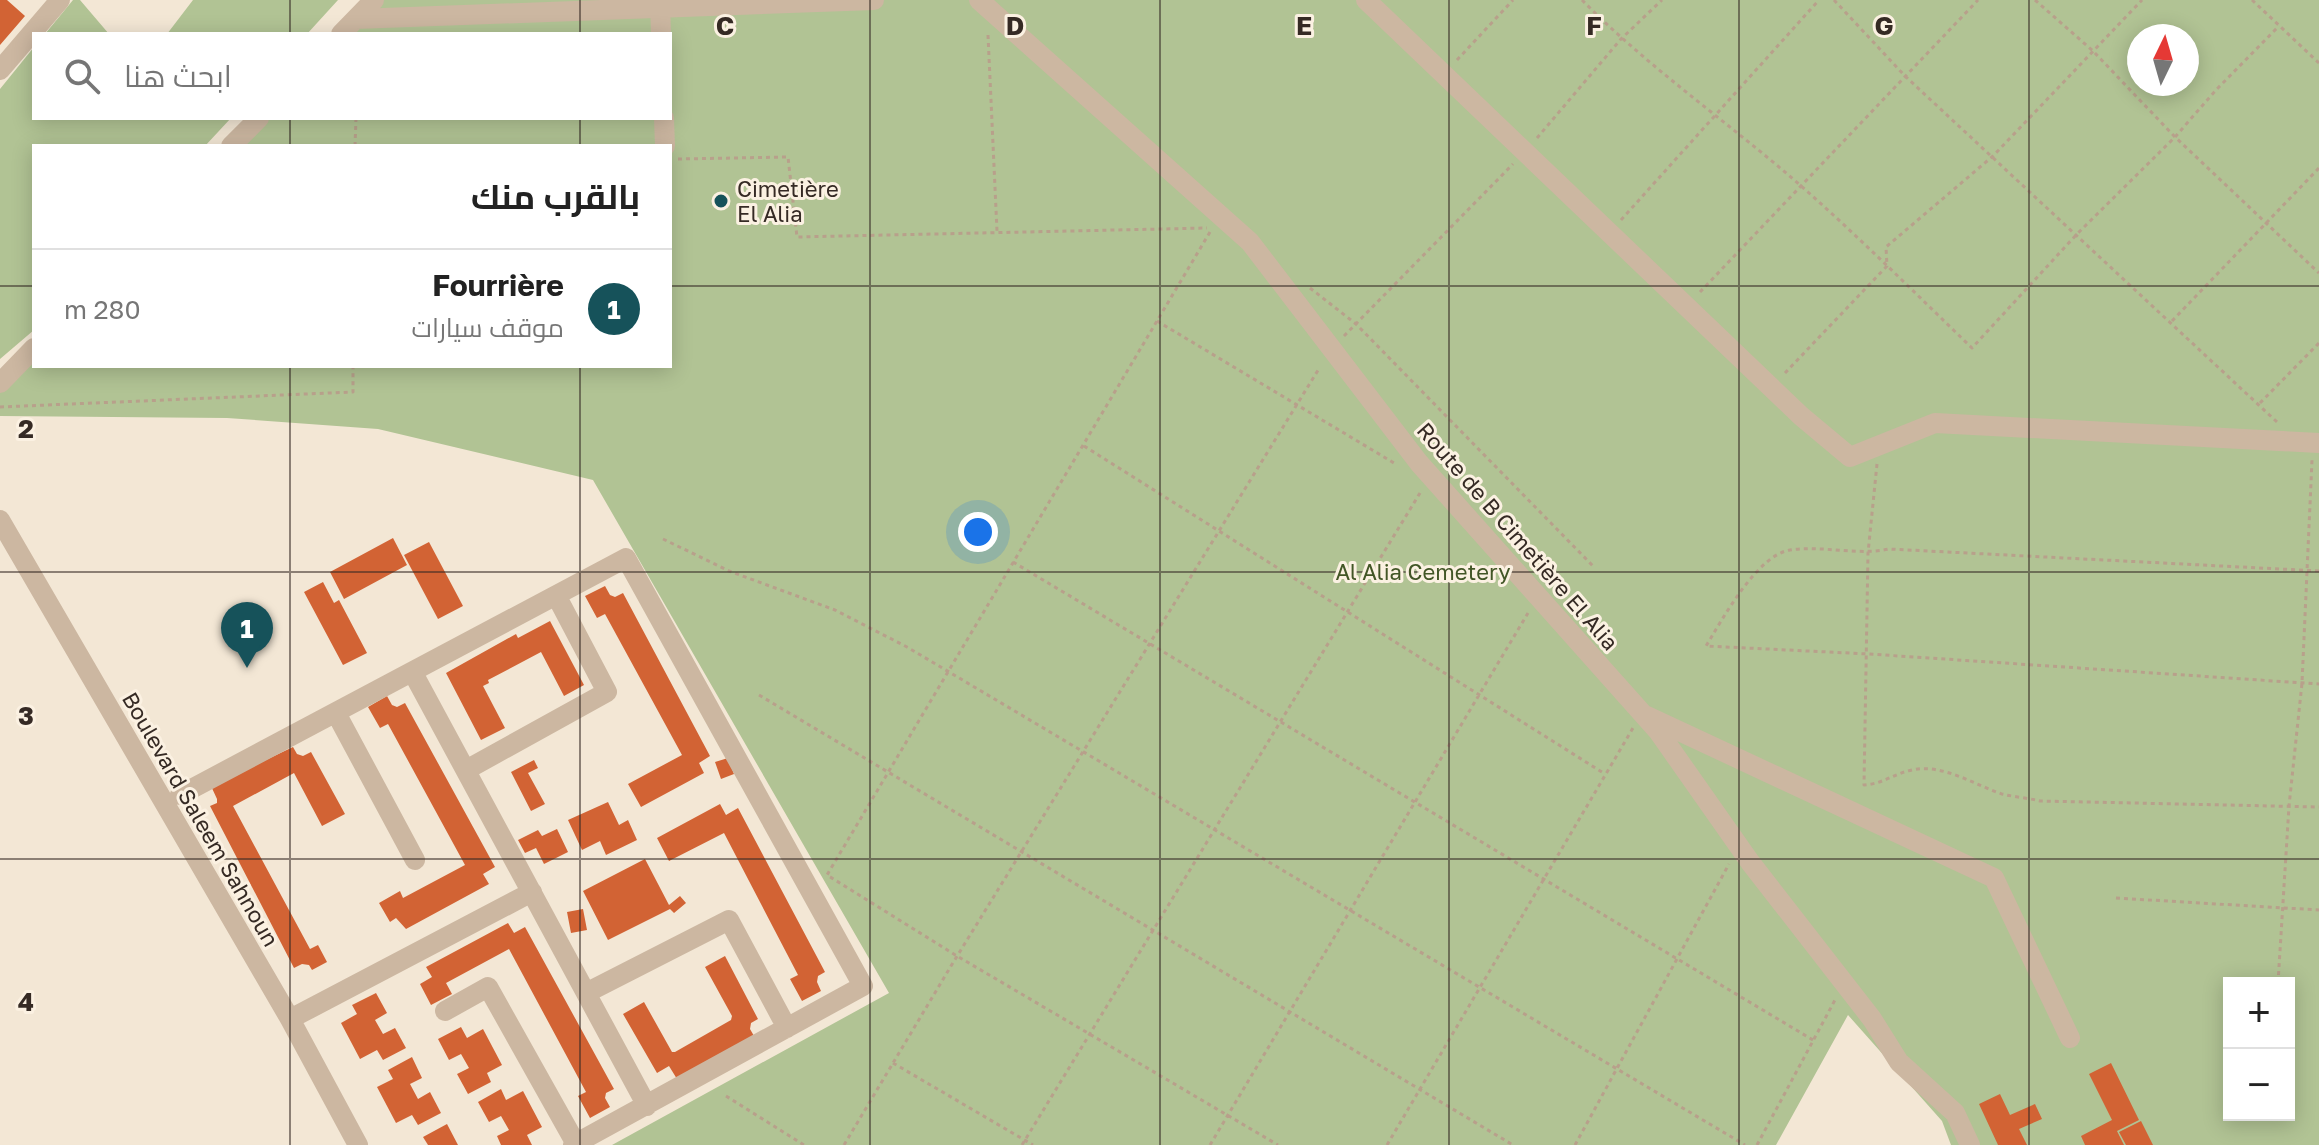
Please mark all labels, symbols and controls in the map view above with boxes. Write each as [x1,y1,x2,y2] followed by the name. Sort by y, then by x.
[716,10,734,41] text: C
[1006,10,1024,41] text: D
[1296,10,1312,41] text: E
[1586,10,1602,41] text: F
[1874,10,1894,41] text: G
[2127,24,2199,96] north arrow
[32,32,672,120] search box
[60,54,104,98] icon: search
[124,58,232,94] text: ابحث هنا
[737,175,839,227] place label: Cimetière El Alia
[471,176,640,216] text: بالقرب منك
[712,192,730,210] marker: Cimetière El Alia
[432,267,564,303] text: Fourrière
[64,294,141,325] text: 280 m
[607,294,621,325] text: 1
[411,312,564,343] text: موقف سيارات
[18,413,34,444] text: 2
[1412,417,1624,655] street label: Route de B Cimetière El Alia
[958,512,998,552] your location
[1335,558,1511,585] park label: Al Alia Cemetery
[221,602,273,668] pin: 1
[117,687,285,951] street label: Boulevard Saleem Sahnoun
[18,700,34,731] text: 3
[2223,977,2295,1121] map controls
[2223,977,2295,1049] button: +
[18,986,34,1017] text: 4
[2223,1049,2295,1121] button: −

